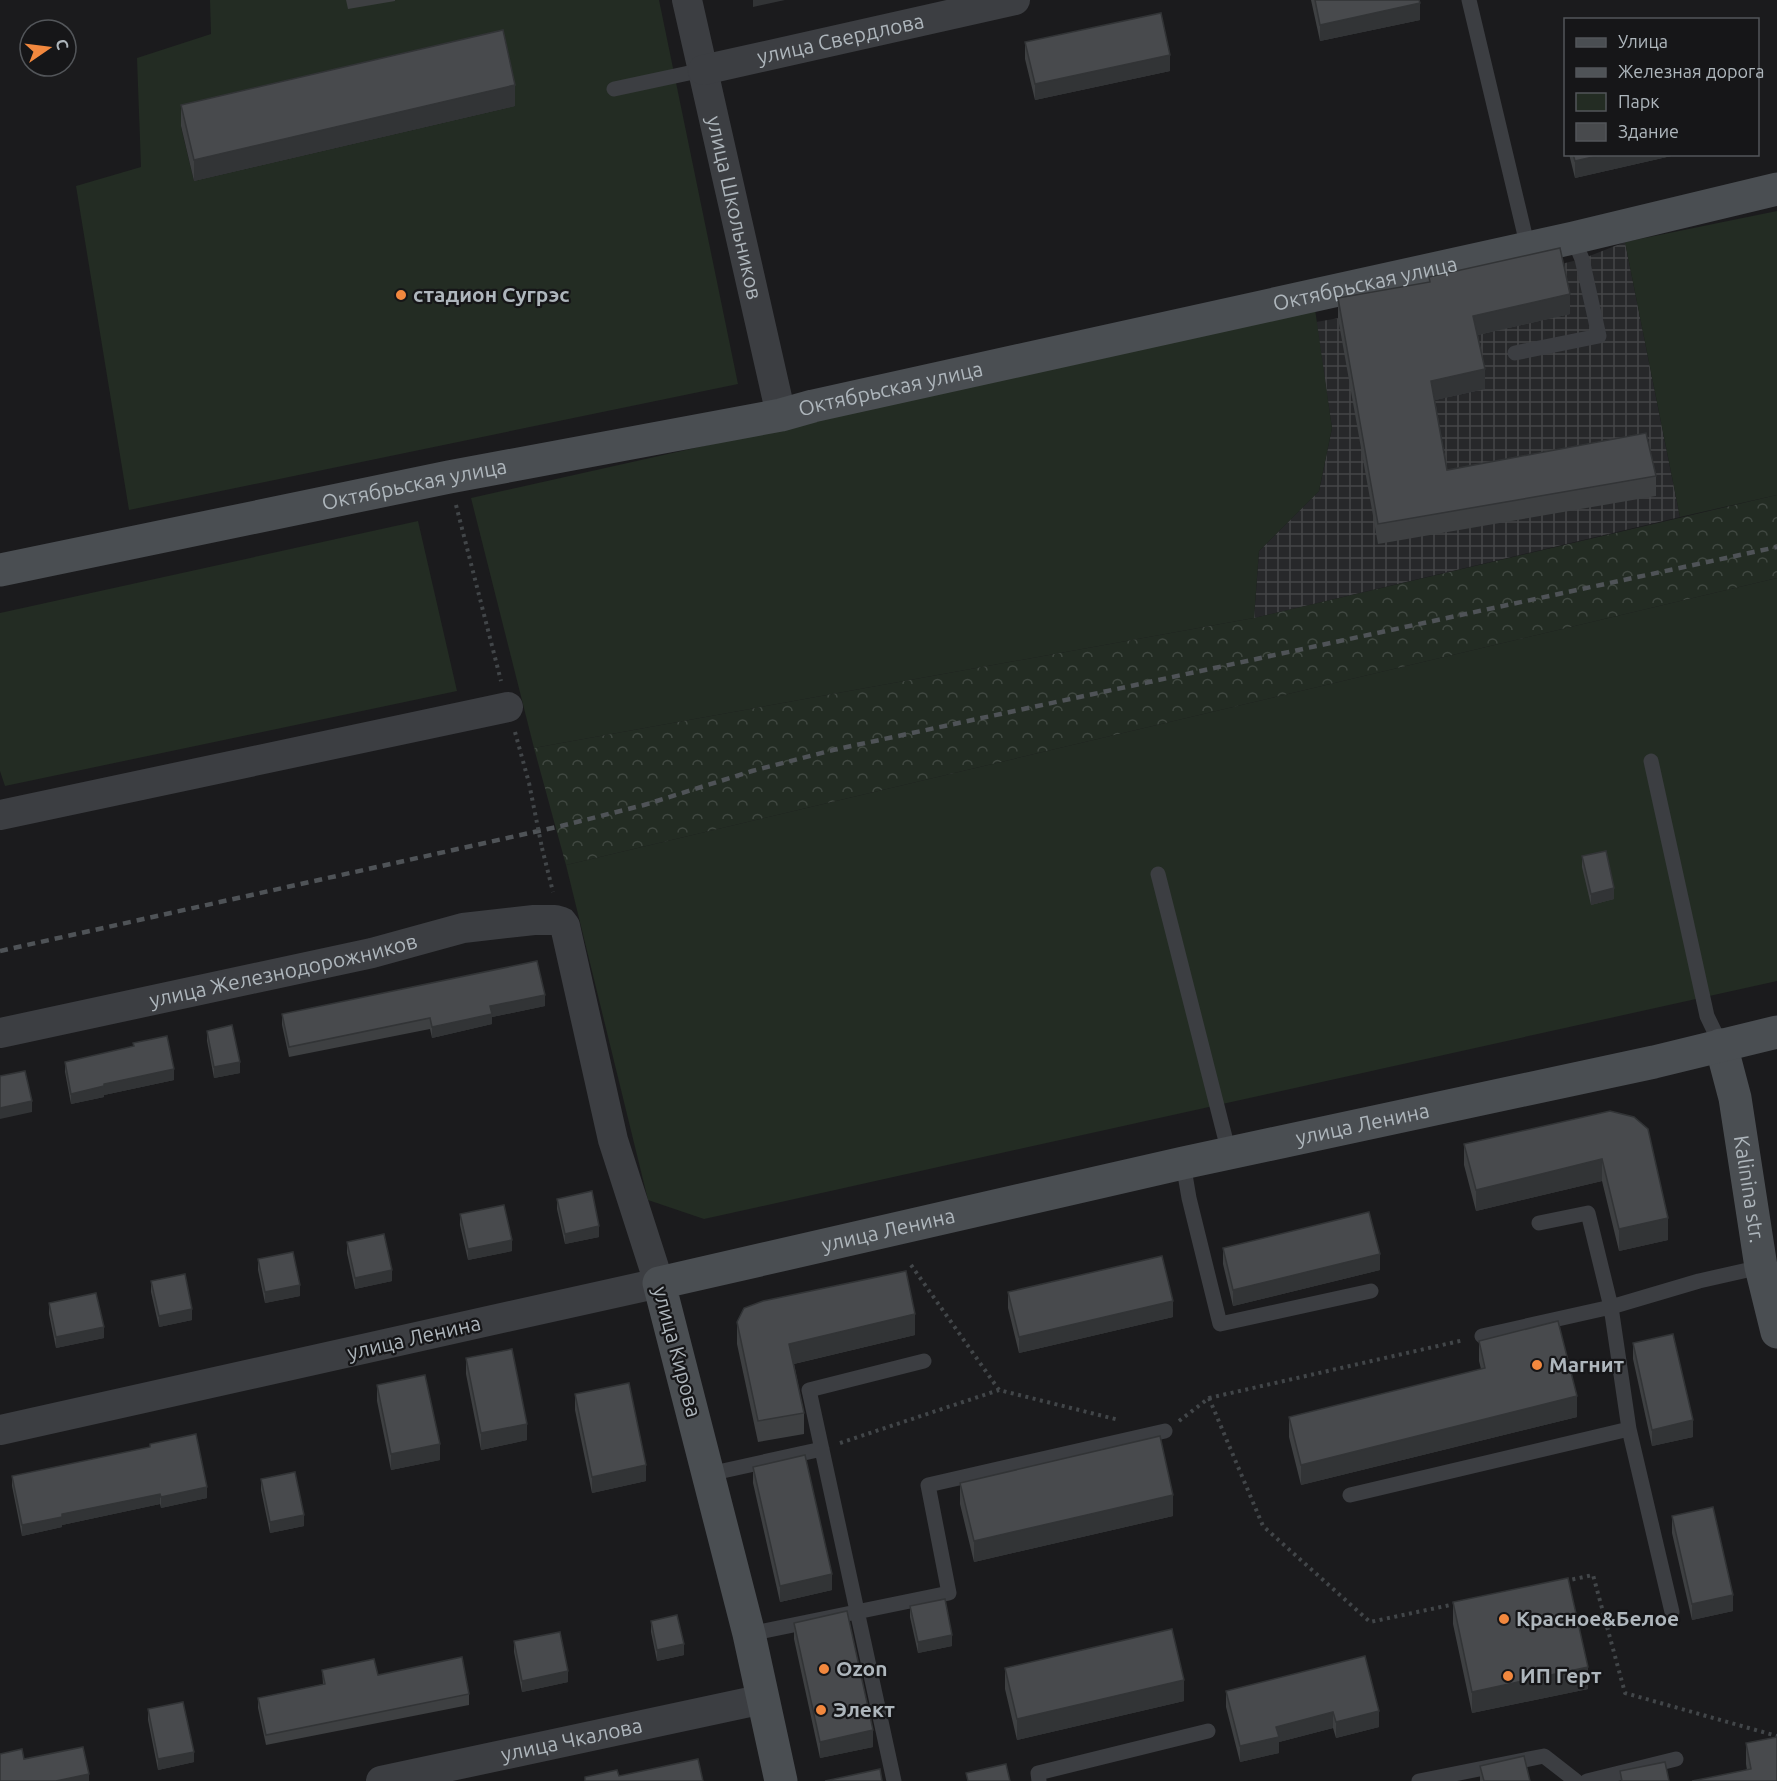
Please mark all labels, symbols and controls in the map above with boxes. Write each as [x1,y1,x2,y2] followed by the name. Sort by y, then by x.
[755,8,926,69] street label: улица Свердлова
[18,18,78,78] north arrow
[1564,18,1759,156] legend
[1618,31,1668,51] text: Улица
[53,37,73,52] text: С
[1618,61,1765,81] text: Железная дорога
[1618,91,1659,111] text: Парк
[703,113,767,302] street label: улица Школьников
[1618,121,1679,141] text: Здание
[1270,251,1459,315] street label: Октябрьская улица
[413,282,569,306] place label: стадион Сугрэс
[394,288,408,302] marker: стадион Сугрэс
[795,356,985,421] street label: Октябрьская улица
[319,453,509,514] street label: Октябрьская улица
[147,928,420,1012] street label: улица Железнодорожников
[1293,1098,1431,1150] street label: улица Ленина
[1730,1134,1770,1244] street label: Kalinina str.
[819,1203,957,1256] street label: улица Ленина
[649,1284,707,1420] street label: улица Кирова
[345,1310,483,1364] street label: улица Ленина
[1549,1352,1625,1376] place label: Магнит
[1530,1358,1544,1372] marker: Магнит
[1516,1606,1679,1630] place label: Красное&Белое
[1497,1612,1511,1626] marker: Красное&Белое
[836,1656,887,1680] place label: Ozon
[817,1662,831,1676] marker: Ozon
[1520,1663,1602,1687] place label: ИП Герт
[1501,1669,1515,1683] marker: ИП Герт
[833,1697,895,1721] place label: Элект
[814,1703,828,1717] marker: Элект
[499,1712,644,1766] street label: улица Чкалова

